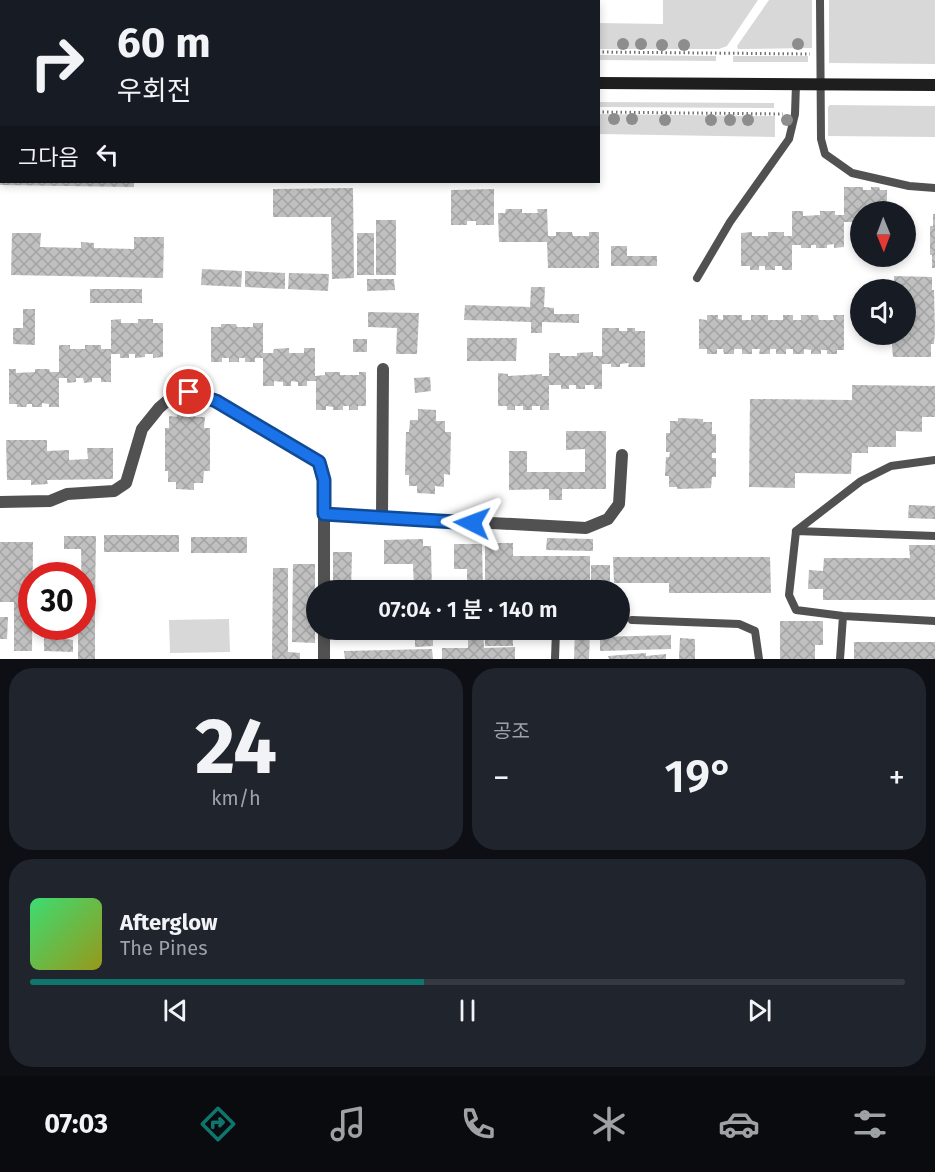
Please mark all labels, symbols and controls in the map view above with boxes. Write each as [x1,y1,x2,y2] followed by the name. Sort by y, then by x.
[117,18,211,68] text: 60 m
[18,24,96,102] icon: right
[117,75,192,107] text: 우회전
[91,138,124,171] icon: left
[18,144,79,171] text: 그다음
[850,201,916,267] north arrow
[850,201,916,345] map controls
[850,279,916,345] button: sound
[163,366,214,417] pin
[172,375,205,408] icon: arrive
[440,491,504,555] position arrow
[18,562,96,640] speed limit sign: 30
[378,596,558,623] text: 07:04 · 1 분 · 140 m
[195,700,277,794] text: 24
[493,719,530,743] text: 공조
[665,750,733,804] text: 19°
[493,758,510,798] text: −
[889,758,905,798] text: +
[211,786,261,810] text: km/h
[120,909,217,936] text: Afterglow
[120,936,207,960] text: The Pines
[159,994,192,1027] icon: previous
[451,994,484,1027] icon: pause
[743,994,776,1027] icon: next
[197,1103,239,1145] icon: directions
[327,1103,369,1145] icon: music
[457,1103,499,1145] icon: phone
[588,1103,630,1145] icon: climate
[718,1103,760,1145] icon: car
[849,1103,891,1145] icon: filters
[44,1108,108,1140] text: 07:03

